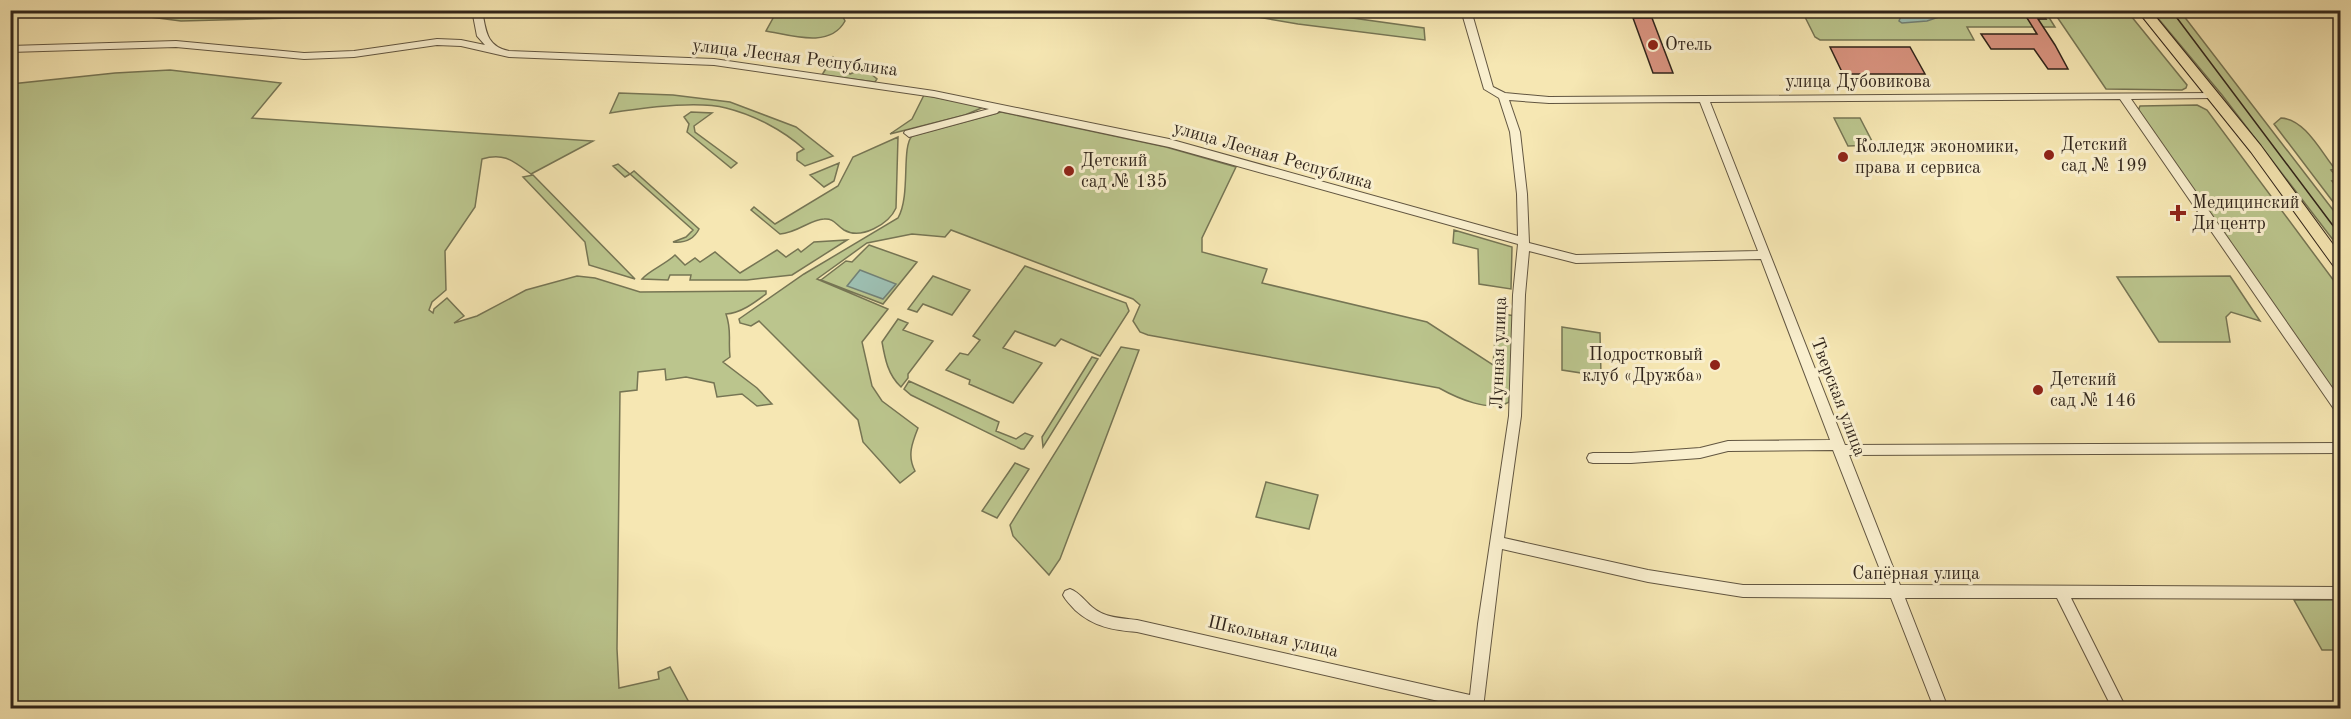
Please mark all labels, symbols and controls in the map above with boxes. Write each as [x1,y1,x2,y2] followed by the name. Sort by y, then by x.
[691,36,899,80] street label: улица Лесная Республика
[1665,36,1712,54] place label: Отель
[1646,38,1660,52] marker: Отель
[1785,73,1931,91] street label: улица Дубовикова
[1171,119,1375,193] street label: улица Лесная Республика
[2061,136,2147,175] place label: Детский сад № 199
[1855,138,2019,177] place label: Колледж экономики, права и сервиса
[2042,148,2056,162] marker: Детский сад № 199
[1836,150,1850,164] marker: Колледж экономики, права и сервиса
[1081,152,1167,191] place label: Детский сад № 135
[1062,164,1076,178] marker: Детский сад № 135
[2192,194,2300,233] place label: Медицинский Ди центр
[2169,204,2187,222] marker: Медицинский Ди центр
[1488,296,1510,410] street label: Лунная улица
[1807,335,1869,459] street label: Тверская улица
[1582,346,1703,385] place label: Подростковый клуб «Дружба»
[1708,358,1722,372] marker: Подростковый клуб «Дружба»
[2050,371,2136,410] place label: Детский сад № 146
[2031,383,2045,397] marker: Детский сад № 146
[1852,565,1980,583] street label: Сапёрная улица
[1206,613,1340,661] street label: Школьная улица

